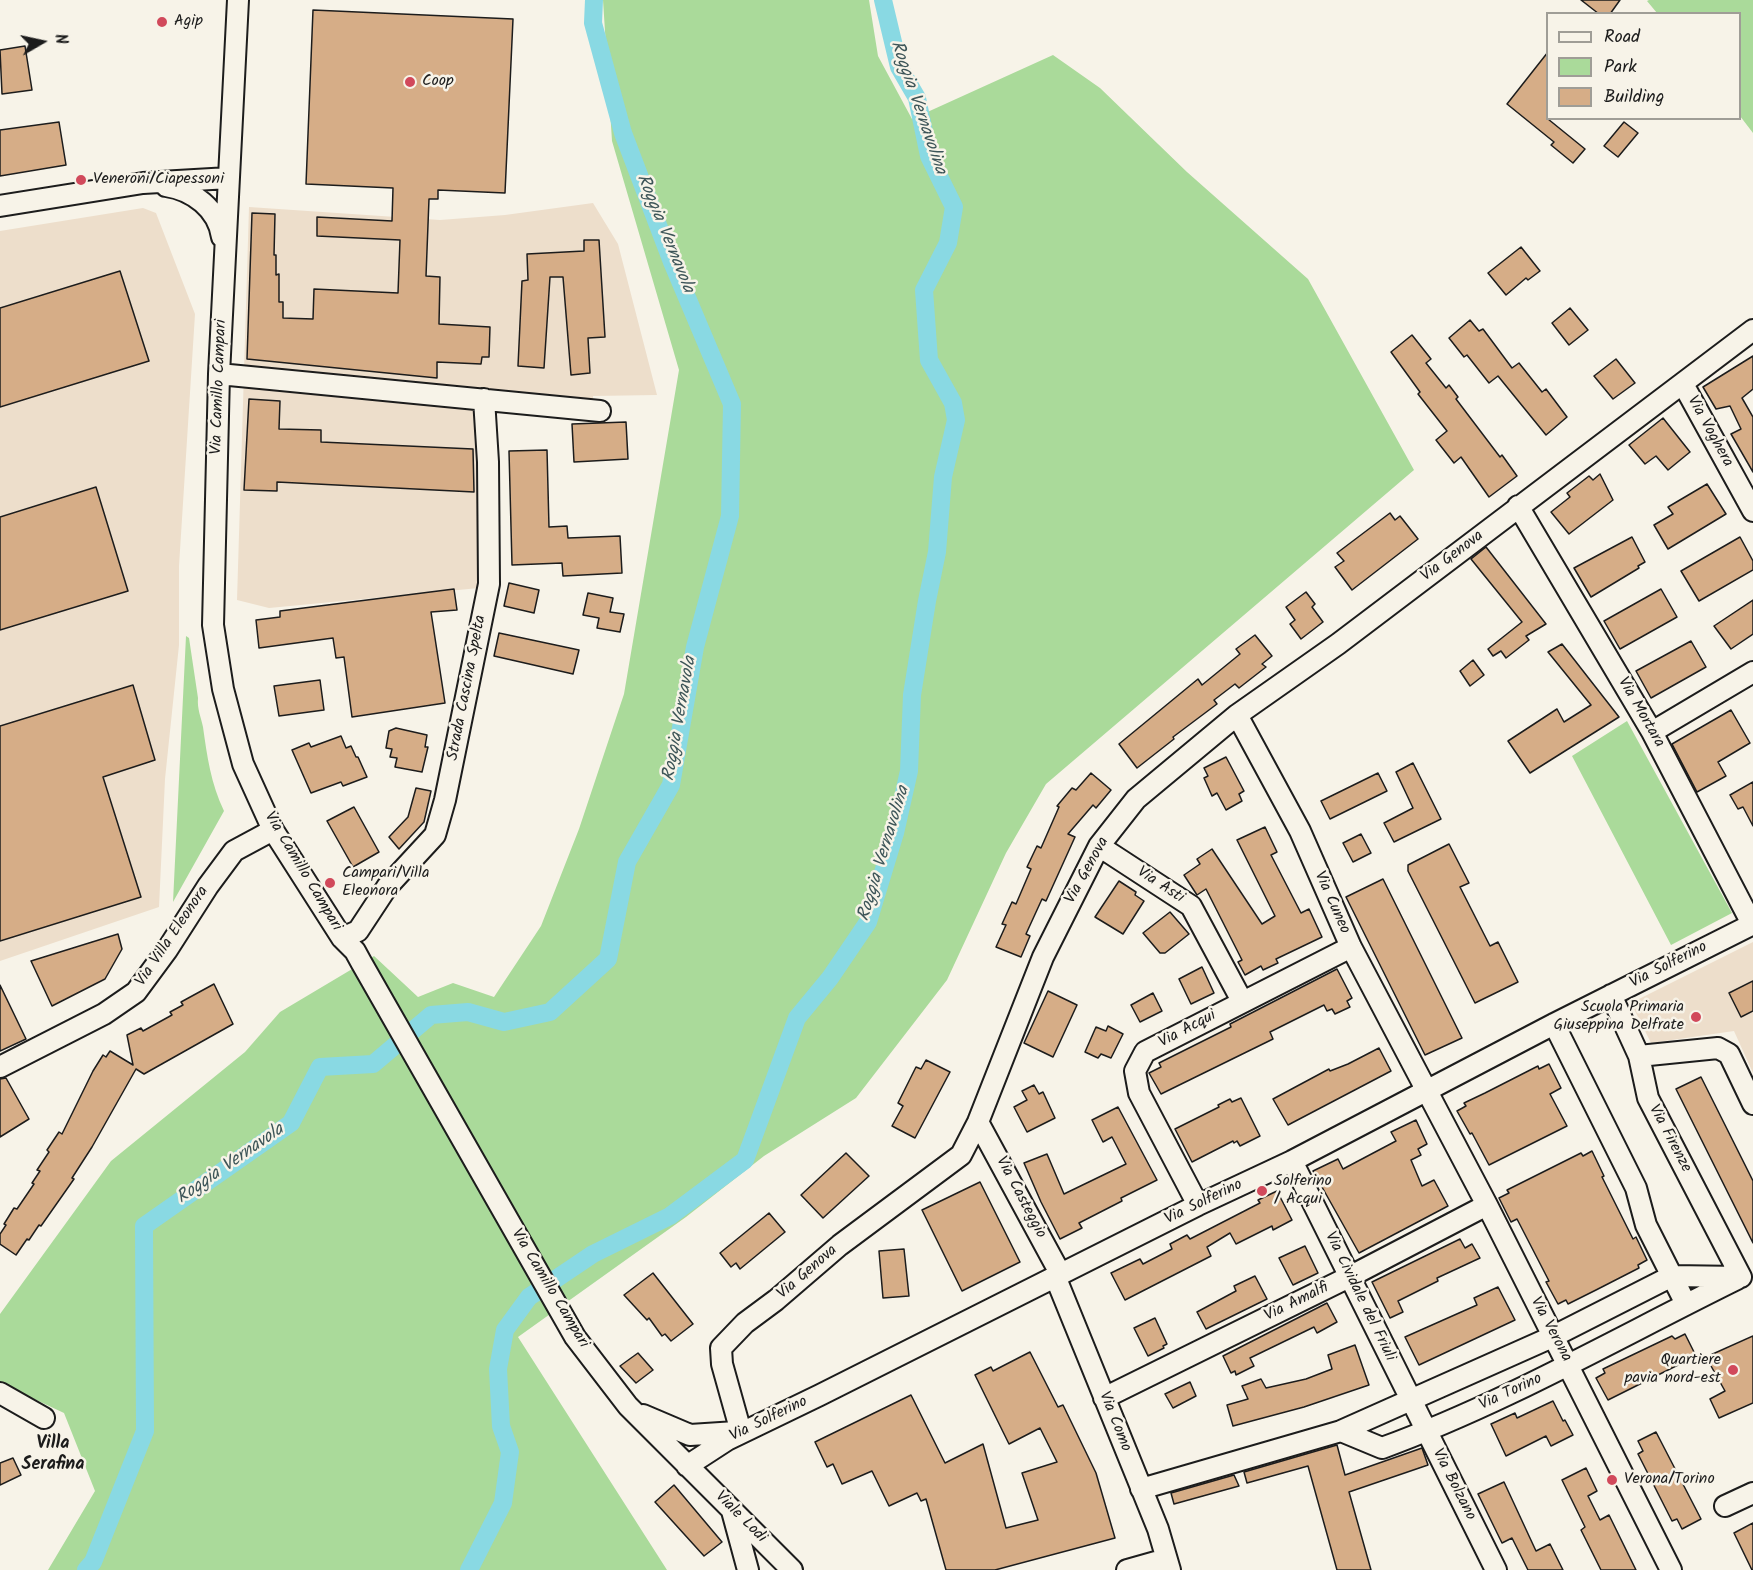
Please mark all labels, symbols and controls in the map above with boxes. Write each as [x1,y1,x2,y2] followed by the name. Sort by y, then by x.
[12,12,72,72] north arrow
[174,12,203,32] place label: Agip
[1546,12,1741,120] legend
[155,15,169,29] marker: Agip
[1604,23,1640,52] text: Road
[47,32,73,46] text: N
[884,38,950,178] water label: Roggia Vernavolina
[1604,53,1637,82] text: Park
[422,72,454,92] place label: Coop
[403,75,417,89] marker: Coop
[1604,83,1664,112] text: Building
[93,170,224,190] place label: Veneroni/Ciapessoni
[630,172,698,296] water label: Roggia Vernavola
[74,173,88,187] marker: Veneroni/Ciapessoni
[208,319,232,455] street label: Via Camillo Campari
[1682,393,1736,471] street label: Via Voghera
[1418,527,1488,587] street label: Via Genova
[444,614,492,762] street label: Strada Cascina Spelta
[659,655,703,783] water label: Roggia Vernavola
[1612,674,1668,752] street label: Via Mortara
[854,784,916,924] water label: Roggia Vernavolina
[259,809,345,935] street label: Via Camillo Campari
[1062,834,1114,908] street label: Via Genova
[342,864,429,902] place label: Campari/Villa Eleonora
[1133,864,1187,908] street label: Via Asti
[1309,869,1353,937] street label: Via Cuneo
[323,876,337,890] marker: Campari/Villa Eleonora
[132,883,214,991] street label: Via Villa Eleonora
[1627,938,1711,994] street label: Via Solferino
[1554,998,1684,1036] place label: Scuola Primaria Giuseppina Delfrate
[1156,1007,1220,1053] street label: Via Acqui
[1689,1010,1703,1024] marker: Scuola Primaria Giuseppina Delfrate
[1643,1102,1695,1176] street label: Via Firenze
[173,1120,289,1210] water label: Roggia Vernavola
[990,1154,1050,1242] street label: Via Casteggio
[1274,1172,1332,1210] place label: Solferino / Acqui
[1162,1176,1246,1230] street label: Via Solferino
[1255,1184,1269,1198] marker: Solferino / Acqui
[506,1226,592,1352] street label: Via Camillo Campari
[1319,1229,1399,1365] street label: Via Cividale del Friuli
[774,1242,842,1304] street label: Via Genova
[1262,1279,1332,1327] street label: Via Amalfi
[1525,1294,1575,1366] street label: Via Verona
[1625,1351,1721,1389] place label: Quartiere pavia nord-est
[1726,1363,1740,1377] marker: Quartiere pavia nord-est
[1477,1370,1545,1416] street label: Via Torino
[1093,1389,1135,1455] street label: Via Como
[727,1393,811,1447] street label: Via Solferino
[22,1434,84,1476] district label: Villa Serafina
[1427,1446,1479,1524] street label: Via Bolzano
[1624,1470,1715,1490] place label: Verona/Torino
[1605,1473,1619,1487] marker: Verona/Torino
[710,1488,770,1548] street label: Viale Lodi

